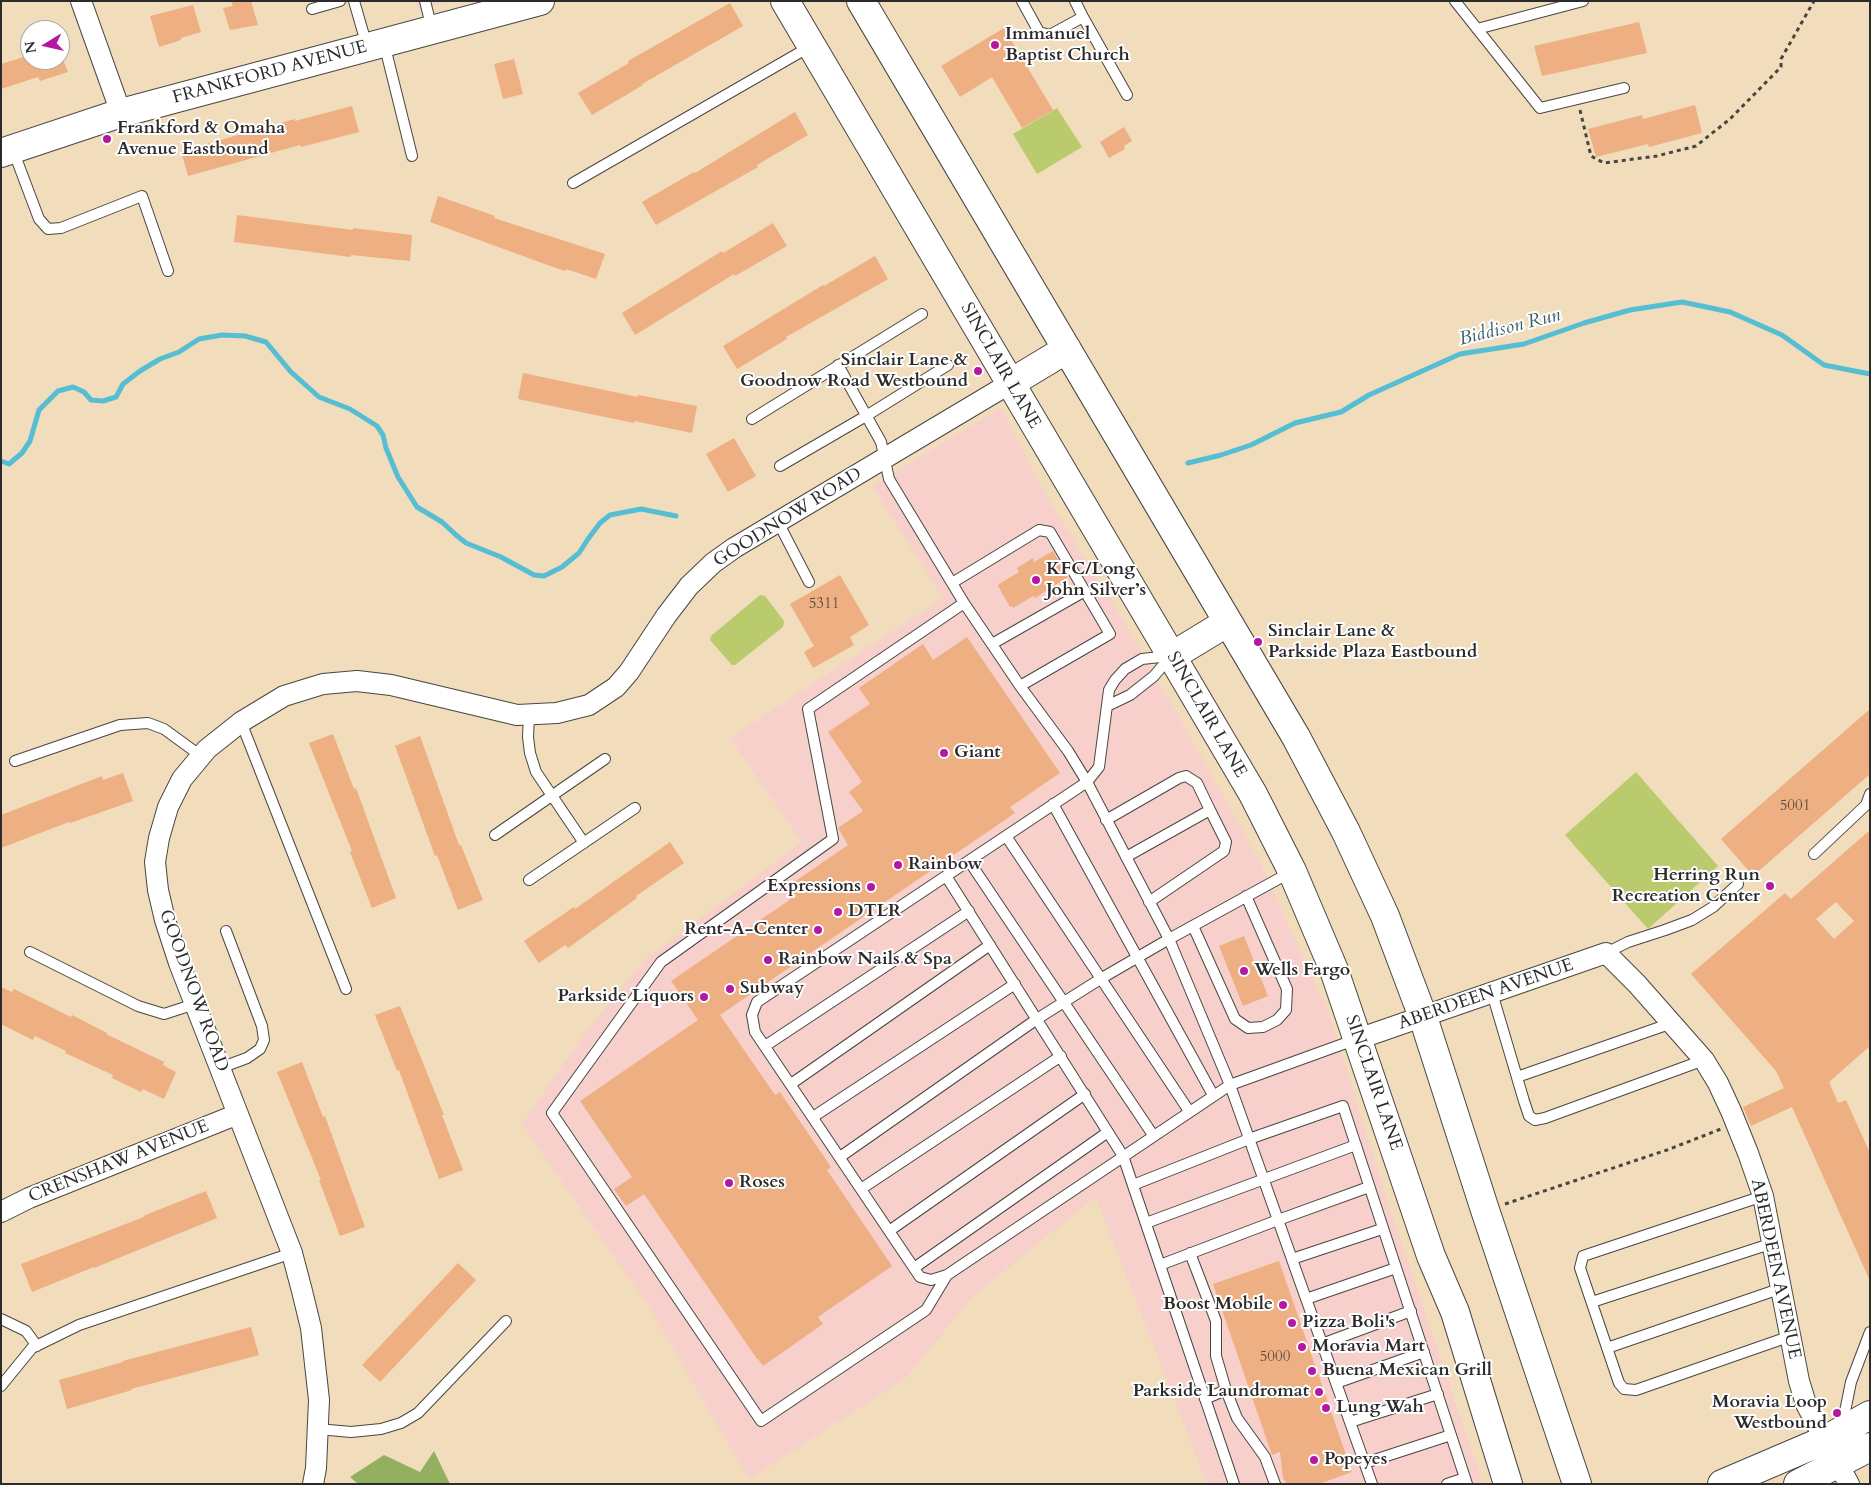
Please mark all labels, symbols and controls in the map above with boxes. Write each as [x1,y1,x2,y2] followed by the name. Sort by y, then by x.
[20,20,70,70] north arrow
[1005,24,1130,66] place label: Immanuel Baptist Church
[170,37,370,109] street label: FRANKFORD AVENUE
[989,39,1001,51] marker: Immanuel Baptist Church
[20,40,41,55] text: N
[117,118,285,160] place label: Frankford & Omaha Avenue Eastbound
[101,133,113,145] marker: Frankford & Omaha Avenue Eastbound
[955,299,1045,433] street label: SINCLAIR LANE
[1457,304,1563,352] water label: Biddison Run
[740,350,968,392] place label: Sinclair Lane & Goodnow Road Westbound
[972,365,984,377] marker: Sinclair Lane & Goodnow Road Westbound
[710,464,866,572] street label: GOODNOW ROAD
[1046,559,1146,602] place label: KFC/Long John Silver’s
[1030,574,1042,586] marker: KFC/Long John Silver’s
[809,596,839,614] house number: 5311
[1268,621,1477,664] place label: Sinclair Lane & Parkside Plaza Eastbound
[1252,636,1264,648] marker: Sinclair Lane & Parkside Plaza Eastbound
[1161,648,1251,782] street label: SINCLAIR LANE
[954,742,1001,764] place label: Giant
[938,747,950,759] marker: Giant
[1780,798,1810,816] house number: 5001
[908,854,983,876] place label: Rainbow
[892,859,904,871] marker: Rainbow
[1612,865,1760,908] place label: Herring Run Recreation Center
[767,876,861,898] place label: Expressions
[1764,880,1776,892] marker: Herring Run Recreation Center
[865,881,877,893] marker: Expressions
[848,901,901,923] place label: DTLR
[832,906,844,918] marker: DTLR
[154,907,232,1075] street label: GOODNOW ROAD
[684,919,808,941] place label: Rent-A-Center
[812,924,824,936] marker: Rent-A-Center
[778,949,952,971] place label: Rainbow Nails & Spa
[762,954,774,966] marker: Rainbow Nails & Spa
[1396,955,1576,1035] street label: ABERDEEN AVENUE
[1254,960,1350,982] place label: Wells Fargo
[1238,965,1250,977] marker: Wells Fargo
[740,978,804,1000] place label: Subway
[724,983,736,995] marker: Subway
[557,986,694,1008] place label: Parkside Liquors
[698,991,710,1003] marker: Parkside Liquors
[1340,1013,1406,1153] street label: SINCLAIR LANE
[26,1116,212,1208] street label: CRENSHAW AVENUE
[739,1172,785,1194] place label: Roses
[723,1177,735,1189] marker: Roses
[1745,1177,1805,1361] street label: ABERDEEN AVENUE
[1163,1294,1273,1316] place label: Boost Mobile
[1277,1299,1289,1311] marker: Boost Mobile
[1302,1312,1395,1334] place label: Pizza Boli's
[1286,1317,1298,1329] marker: Pizza Boli's
[1312,1336,1425,1358] place label: Moravia Mart
[1296,1341,1308,1353] marker: Moravia Mart
[1260,1349,1290,1367] house number: 5000
[1322,1360,1492,1382] place label: Buena Mexican Grill
[1306,1365,1318,1377] marker: Buena Mexican Grill
[1133,1381,1309,1403] place label: Parkside Laundromat
[1313,1386,1325,1398] marker: Parkside Laundromat
[1712,1392,1827,1435] place label: Moravia Loop Westbound
[1336,1397,1424,1419] place label: Lung Wah
[1320,1402,1332,1414] marker: Lung Wah
[1831,1407,1843,1419] marker: Moravia Loop Westbound
[1324,1449,1387,1471] place label: Popeyes
[1308,1454,1320,1466] marker: Popeyes

